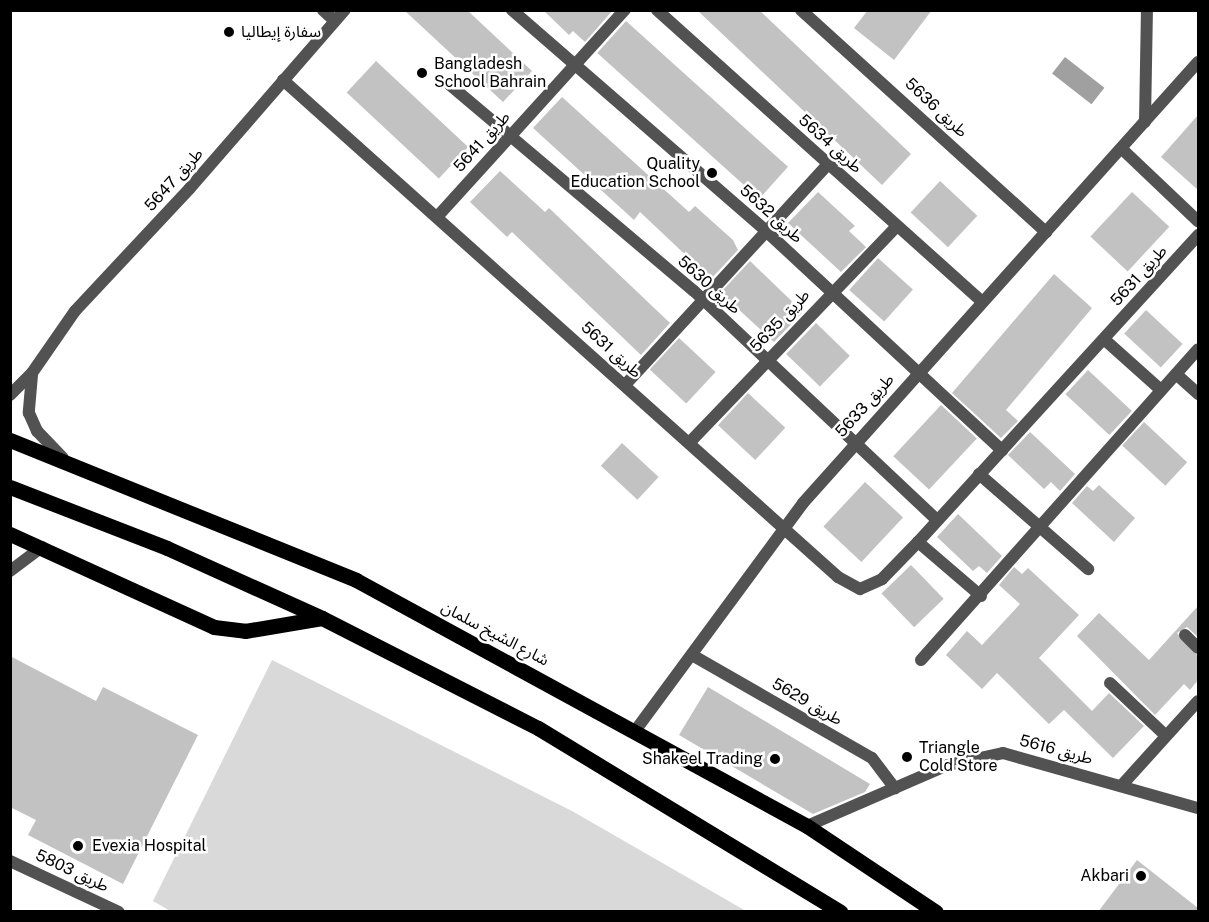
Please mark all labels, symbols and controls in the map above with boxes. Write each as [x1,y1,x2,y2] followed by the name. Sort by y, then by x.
[241,22,321,42] place label: سفارة إيطاليا
[222,25,236,39] marker: سفارة إيطاليا
[434,54,546,92] place label: Bangladesh School Bahrain
[415,66,429,80] marker: Bangladesh School Bahrain
[901,74,971,142] street label: طريق 5636
[450,108,514,176] street label: طريق 5641
[794,111,866,177] street label: طريق 5634
[141,145,207,215] street label: طريق 5647
[570,154,700,192] place label: Quality Education School
[705,166,719,180] marker: Quality Education School
[736,181,806,247] street label: طريق 5632
[1107,242,1171,310] street label: طريق 5631
[674,252,744,318] street label: طريق 5630
[746,286,814,356] street label: طريق 5635
[577,318,645,382] street label: طريق 5631
[832,370,898,442] street label: طريق 5633
[438,598,552,670] street label: شارع الشيخ سلمان
[768,674,846,730] street label: طريق 5629
[1017,731,1095,769] street label: طريق 5616
[919,738,998,776] place label: Triangle Cold Store
[642,749,763,769] place label: Shakeel Trading
[900,750,914,764] marker: Triangle Cold Store
[768,752,782,766] marker: Shakeel Trading
[92,836,206,856] place label: Evexia Hospital
[69,837,87,855] marker: Evexia Hospital
[32,846,112,896] street label: طريق 5803
[1080,866,1129,886] place label: Akbari
[1134,869,1148,883] marker: Akbari

